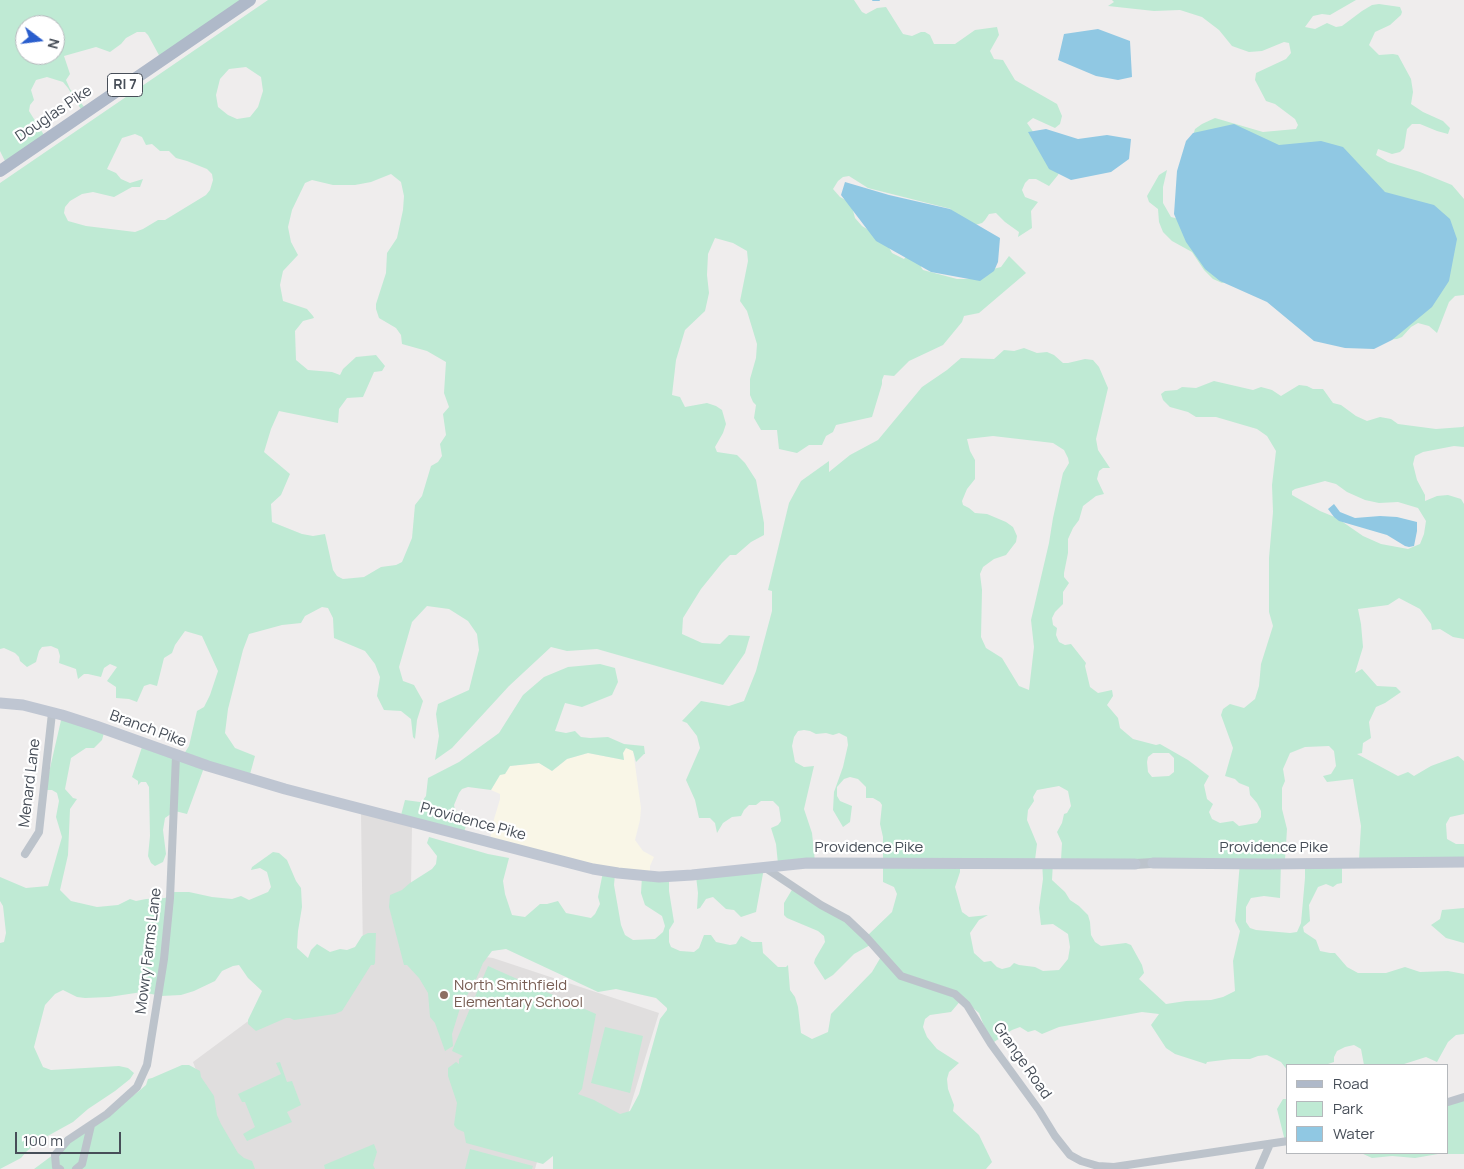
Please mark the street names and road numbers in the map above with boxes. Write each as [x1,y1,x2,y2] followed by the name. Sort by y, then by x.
[108,74,142,96] road number: RI 7
[12,82,96,146] street label: Douglas Pike
[107,707,189,751] street label: Branch Pike
[16,738,44,828] street label: Menard Lane
[418,799,528,845] street label: Providence Pike
[815,839,923,857] street label: Providence Pike
[1220,839,1328,857] street label: Providence Pike
[132,887,166,1015] street label: Mowry Farms Lane
[989,1019,1055,1103] street label: Grange Road

